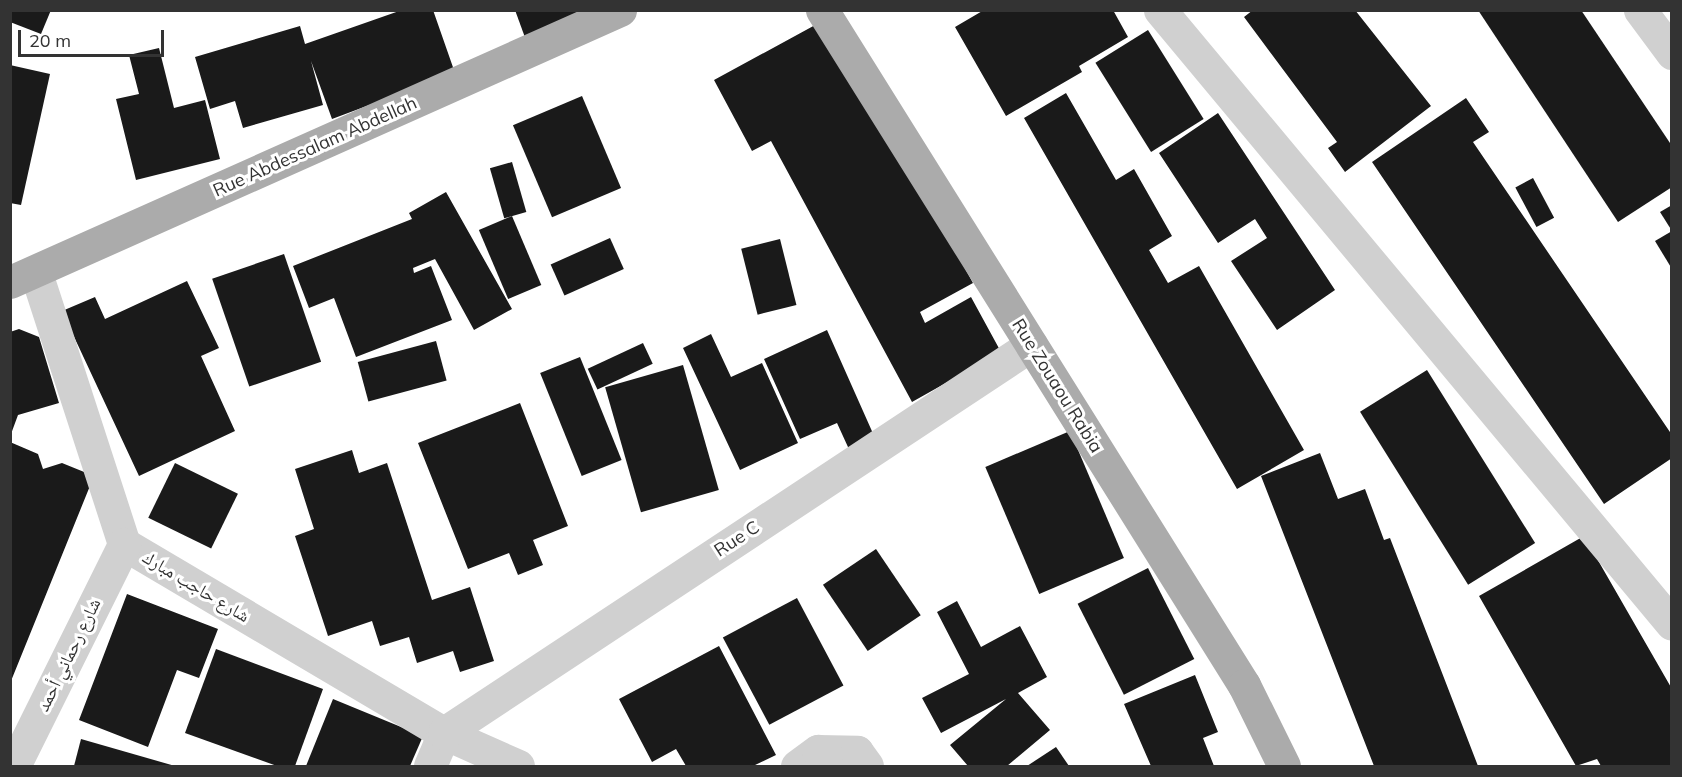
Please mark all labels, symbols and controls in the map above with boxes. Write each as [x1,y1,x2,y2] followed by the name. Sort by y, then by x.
[21,18,166,56] scale bar
[29,29,71,52] text: 20 m
[210,92,420,202] street label: Rue Abdessalam Abdellah
[1007,315,1107,457] street label: Rue Zouaou Rabia
[710,516,764,562] street label: Rue C
[139,547,253,627] street label: شارع حاجب مبارك
[32,595,106,715] street label: شارع رحماني أحمد

